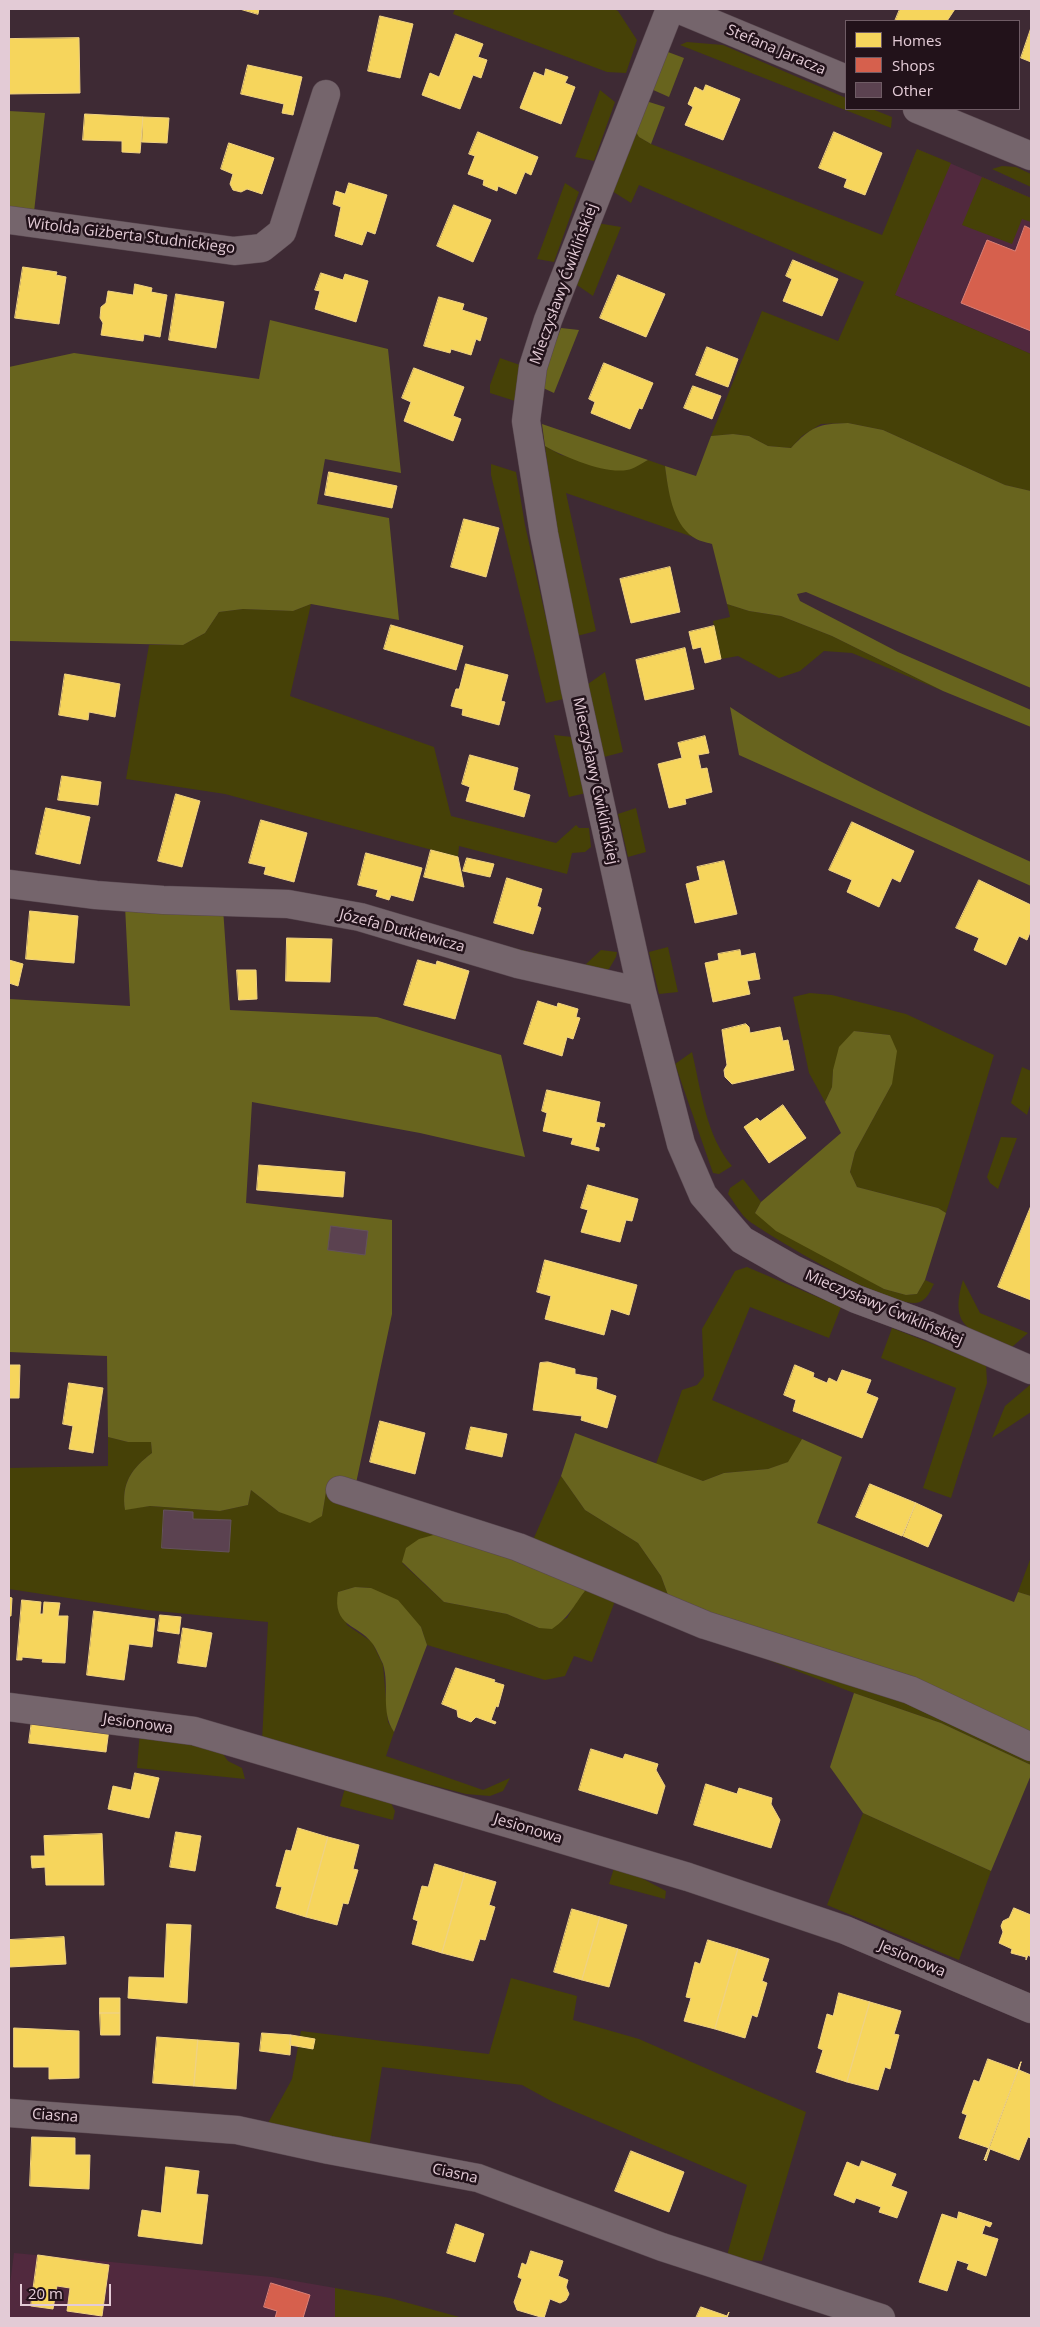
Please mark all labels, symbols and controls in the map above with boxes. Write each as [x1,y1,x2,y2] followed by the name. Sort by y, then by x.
[845,20,1020,110] legend
[724,21,828,79] street label: Stefana Jaracza
[892,30,942,50] text: Homes
[892,55,935,75] text: Shops
[892,80,933,100] text: Other
[526,201,602,367] street label: Mieczysławy Ćwiklińskiej
[26,214,236,258] street label: Witolda Giżberta Studnickiego
[568,696,622,866] street label: Mieczysławy Ćwiklińskiej
[337,906,467,956] street label: Józefa Dutkiewicza
[802,1266,966,1350] street label: Mieczysławy Ćwiklińskiej
[102,1710,174,1738] street label: Jesionowa
[492,1810,564,1848] street label: Jesionowa
[876,1937,948,1981] street label: Jesionowa
[31,2105,79,2127] street label: Ciasna
[431,2160,479,2188] street label: Ciasna
[22,2274,114,2306] scale bar
[28,2283,63,2303] text: 20 m

